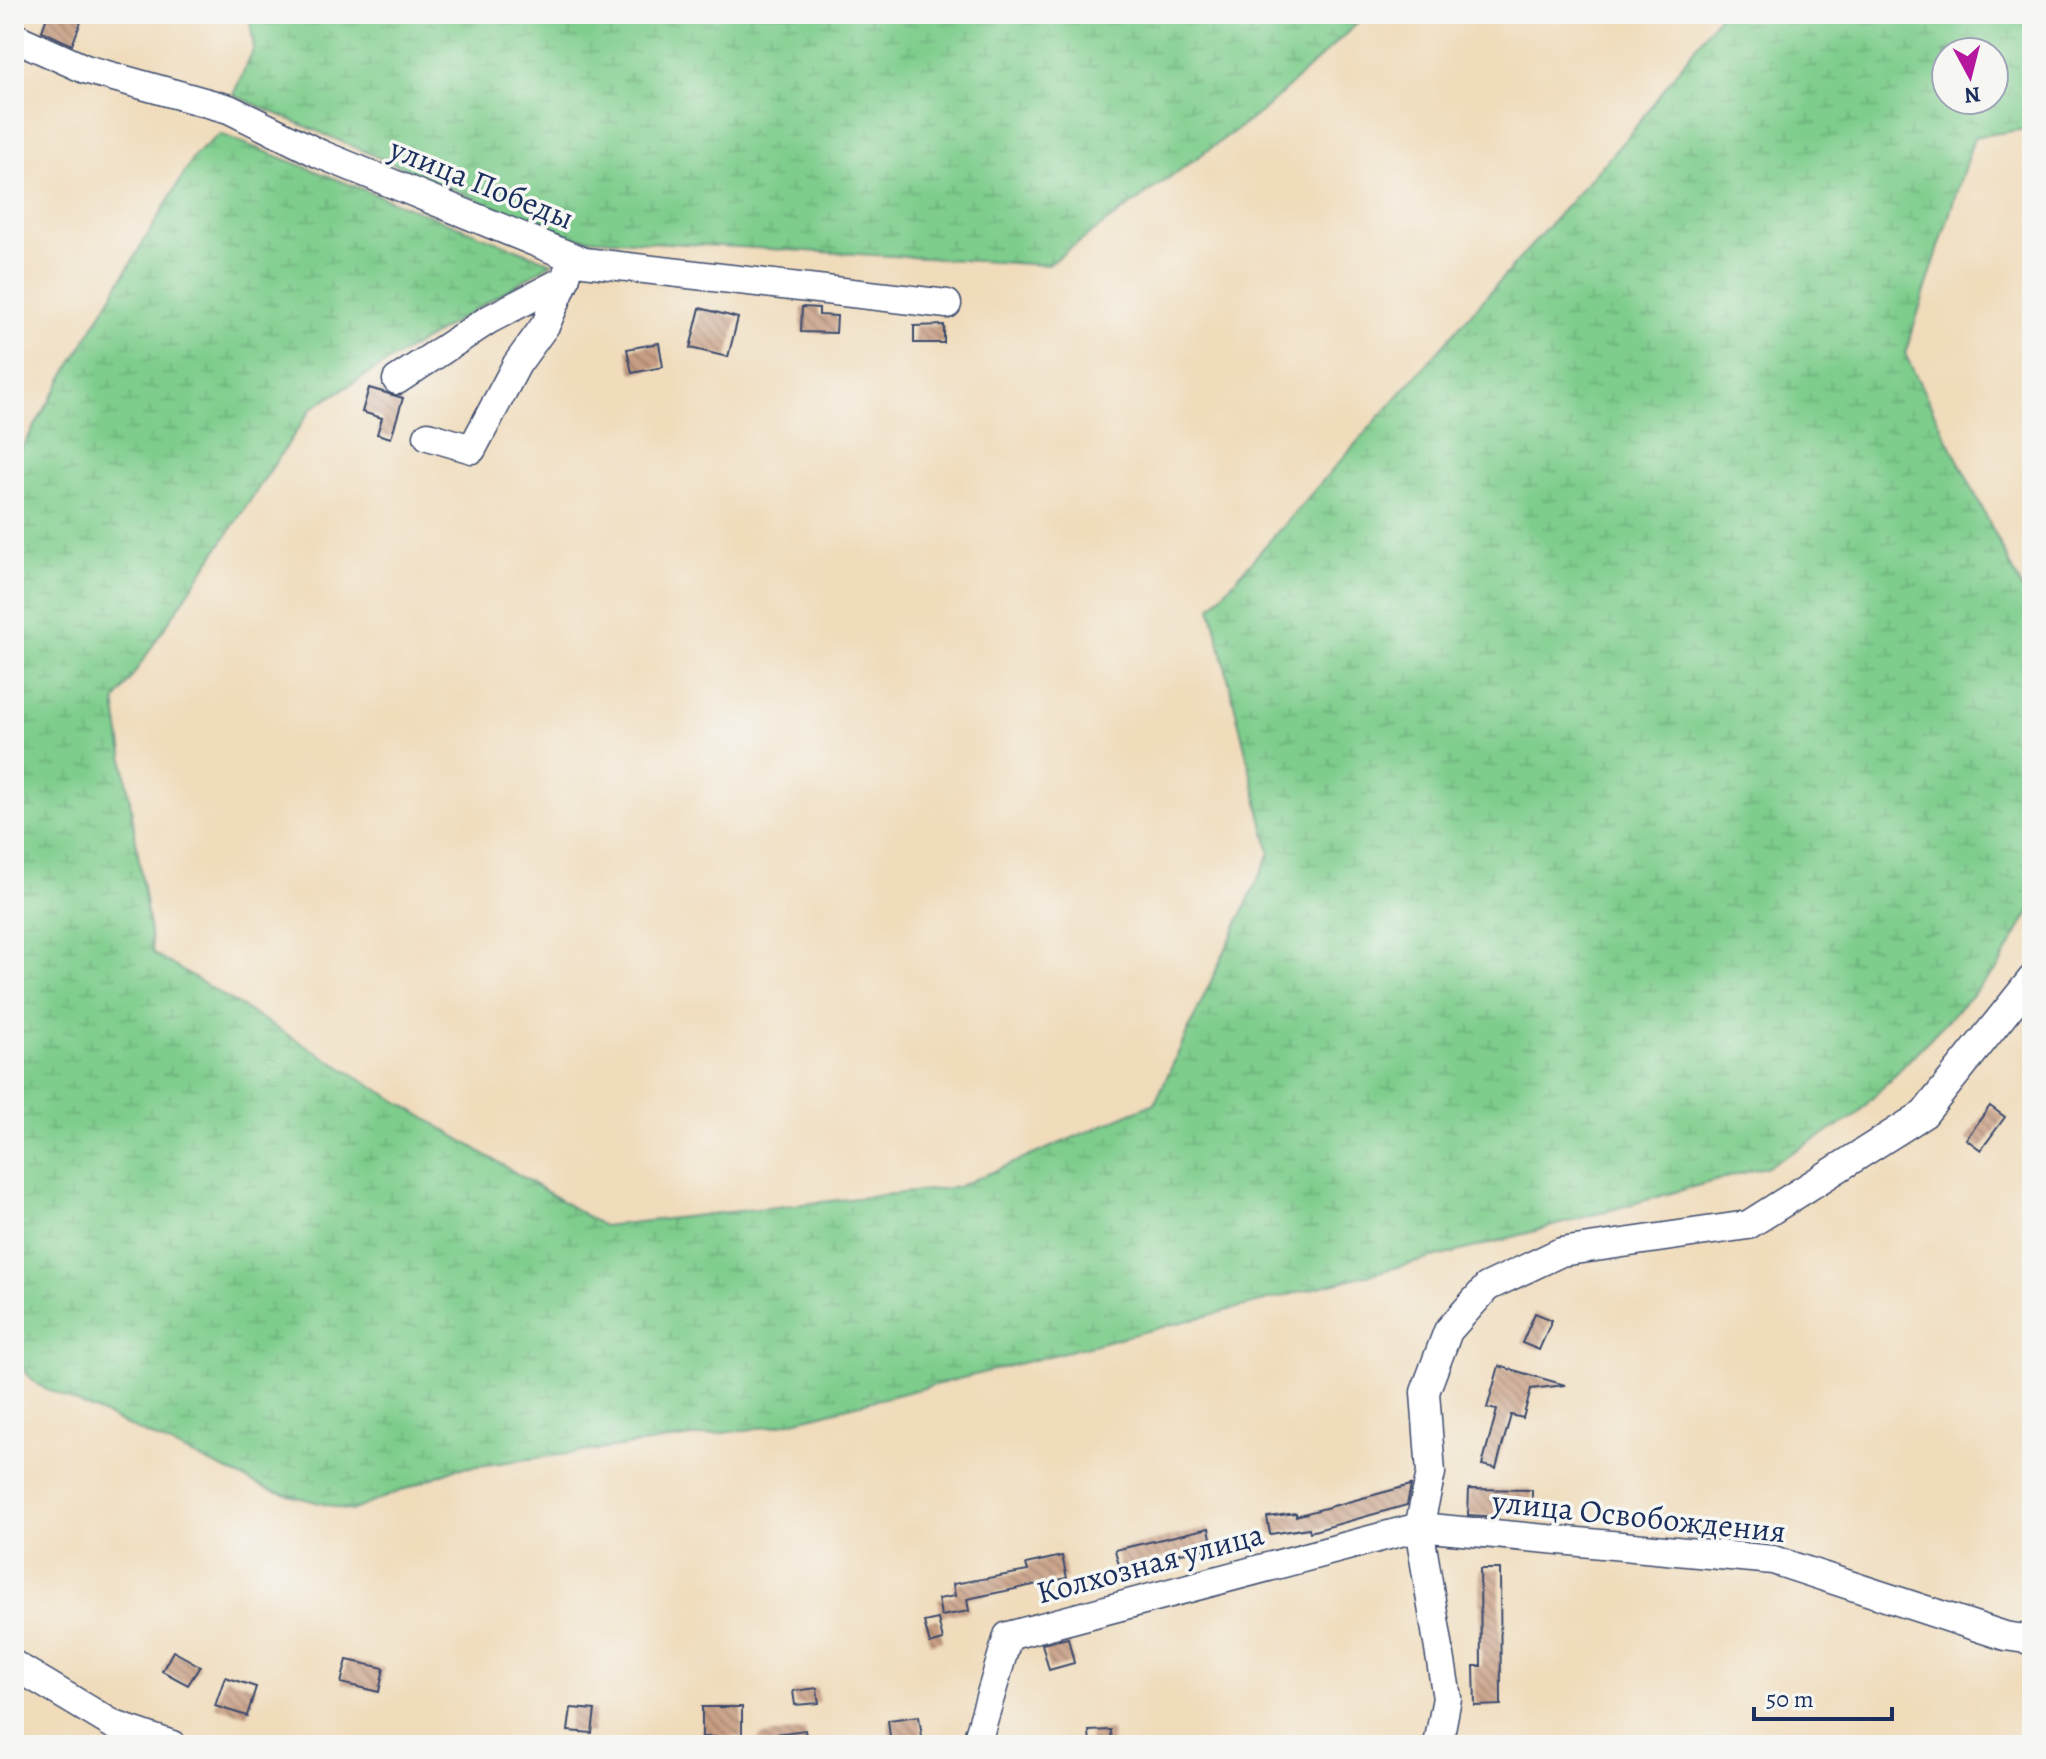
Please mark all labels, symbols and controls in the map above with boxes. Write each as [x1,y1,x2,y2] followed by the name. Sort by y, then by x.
[1930,36,2010,116] north arrow
[1963,79,1982,111] text: N
[383,126,581,240] street label: улица Победы
[1489,1479,1788,1553] street label: улица Освобождения
[1032,1511,1269,1614] street label: Колхозная улица
[1754,1671,1892,1721] scale bar
[1766,1683,1814,1715] text: 50 m

